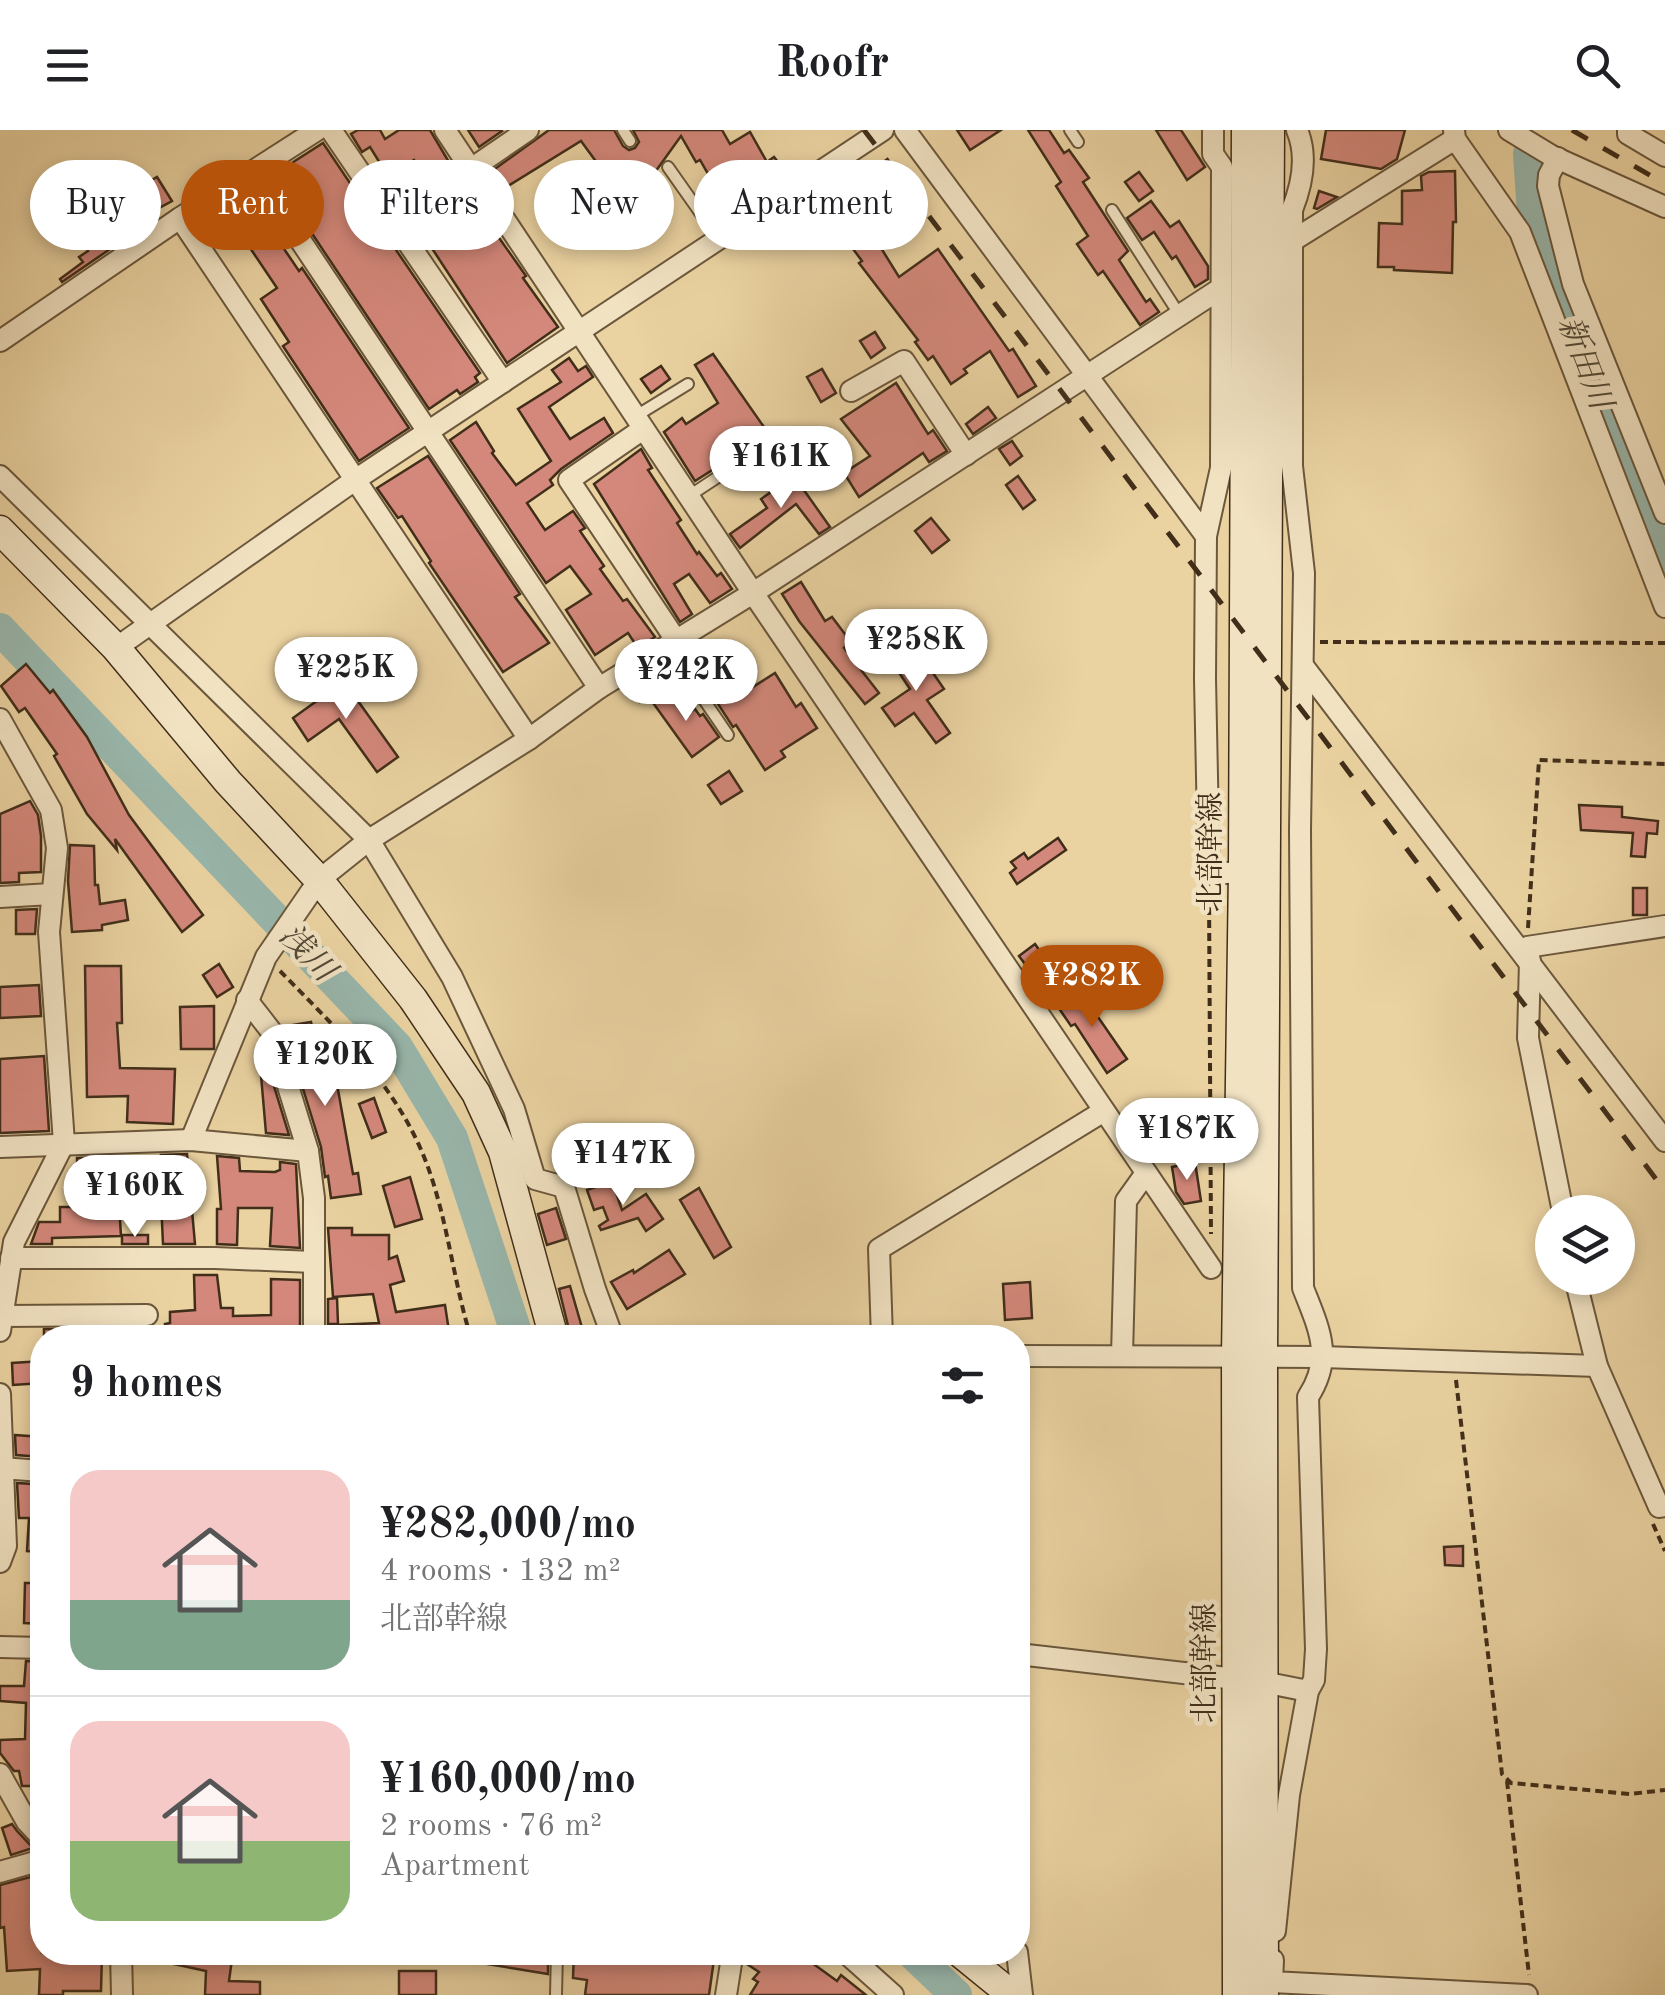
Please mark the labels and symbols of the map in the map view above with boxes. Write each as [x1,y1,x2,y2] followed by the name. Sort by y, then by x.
[1551,311,1619,416] water label: 新田川
[711,426,851,511] pin: ¥161K
[846,609,986,694] pin: ¥258K
[276,637,416,722] pin: ¥225K
[616,639,756,724] pin: ¥242K
[1194,792,1227,912] street label: 北部幹線
[272,918,344,990] water label: 浅川
[1022,945,1162,1030] pin: ¥282K
[255,1024,395,1109] pin: ¥120K
[1117,1098,1257,1183] pin: ¥187K
[553,1123,693,1208] pin: ¥147K
[65,1155,205,1240] pin: ¥160K
[1188,1603,1221,1723] street label: 北部幹線

